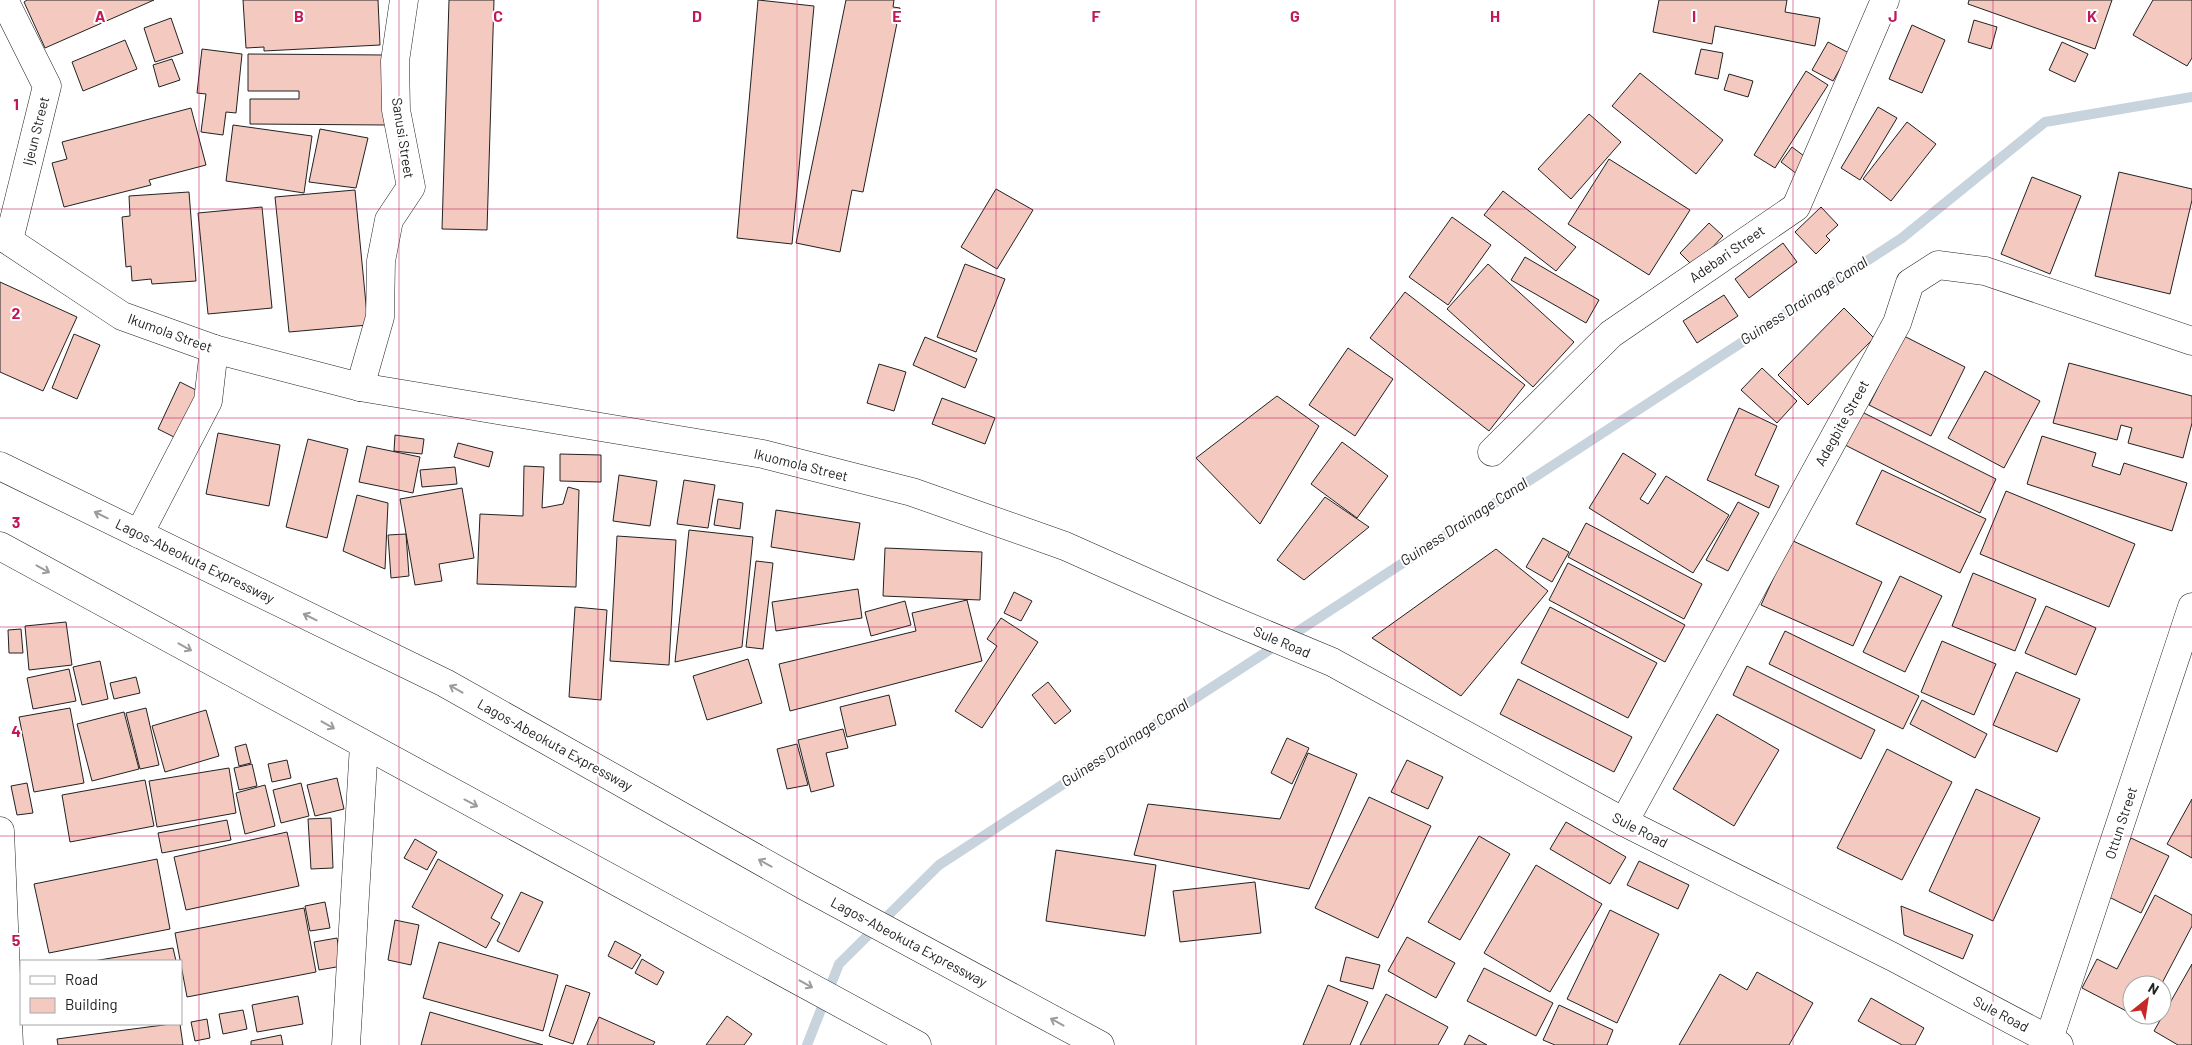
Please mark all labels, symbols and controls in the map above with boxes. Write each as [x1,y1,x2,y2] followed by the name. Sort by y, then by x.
[95,6,106,25] text: A
[294,6,304,25] text: B
[493,6,503,25] text: C
[692,6,702,25] text: D
[892,6,902,25] text: E
[1092,6,1101,25] text: F
[1290,6,1300,25] text: G
[1490,6,1500,25] text: H
[1692,6,1696,25] text: I
[1888,6,1898,25] text: J
[2087,6,2097,25] text: K
[13,94,19,113] text: 1
[19,95,52,167] street label: Ijeun Street
[389,96,418,180] street label: Sanusi Street
[1686,221,1768,286] street label: Adebari Street
[1736,252,1871,348] water label: Guiness Drainage Canal
[12,303,21,322] text: 2
[126,309,215,356] street label: Ikumola Street
[1811,377,1872,469] street label: Adegbite Street
[752,445,850,484] street label: Ikuomola Street
[1396,473,1531,569] water label: Guiness Drainage Canal
[94,510,109,519] one-way arrow
[12,512,20,531] text: 3
[113,515,278,607] street label: Lagos-Abeokuta Expressway
[35,565,49,575] one-way arrow
[303,612,318,621] one-way arrow
[1251,622,1313,661] street label: Sule Road
[178,643,192,653] one-way arrow
[448,684,463,694] one-way arrow
[1057,694,1192,790] water label: Guiness Drainage Canal
[475,695,636,795] street label: Lagos-Abeokuta Expressway
[11,721,21,740] text: 4
[320,721,335,731] one-way arrow
[2101,785,2140,861] street label: Ottun Street
[463,798,478,808] one-way arrow
[1610,808,1671,851] street label: Sule Road
[758,858,773,867] one-way arrow
[828,893,991,990] street label: Lagos-Abeokuta Expressway
[12,930,21,949] text: 5
[20,960,182,1025] legend
[65,970,98,988] text: Road
[2122,975,2172,1025] north arrow
[798,979,813,989] one-way arrow
[2145,979,2162,998] text: N
[1971,992,2032,1035] street label: Sule Road
[65,995,118,1013] text: Building
[1050,1016,1064,1026] one-way arrow

